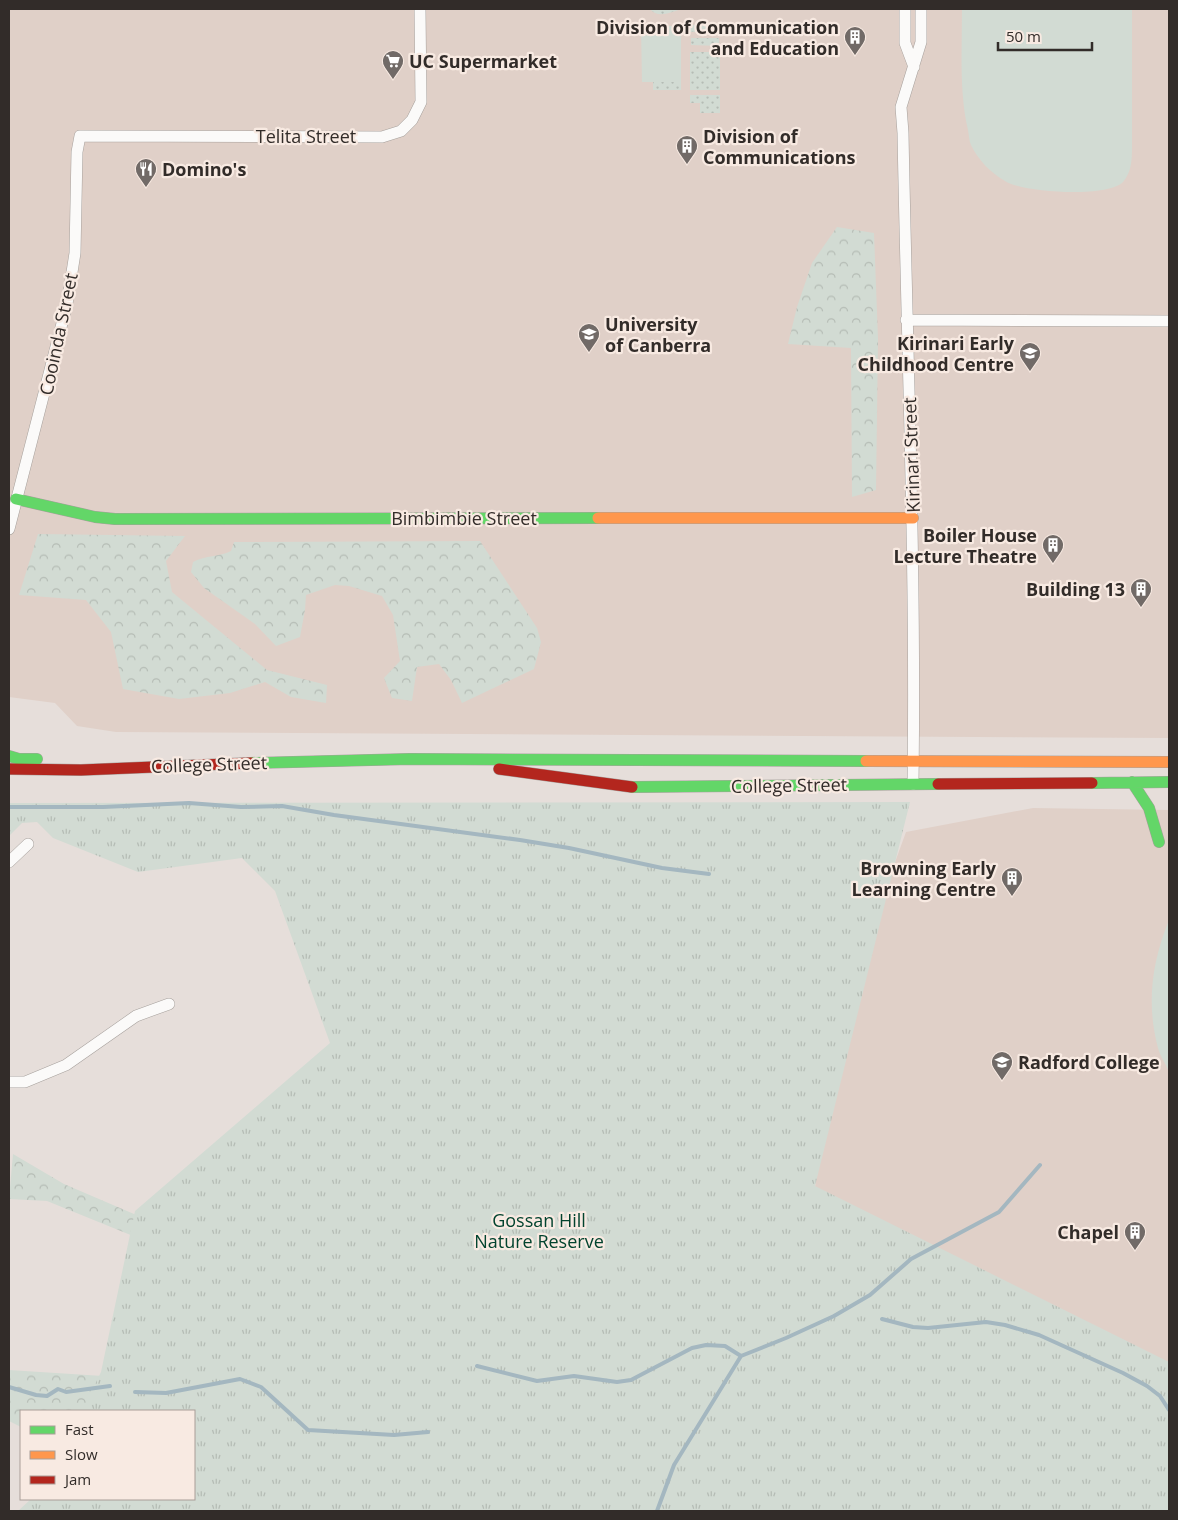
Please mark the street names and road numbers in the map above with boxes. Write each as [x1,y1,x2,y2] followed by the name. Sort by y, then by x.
[256,124,356,148] street label: Telita Street
[33,271,83,397] street label: Cooinda Street
[897,397,925,513] street label: Kirinari Street
[391,506,537,530] street label: Bimbimbie Street
[151,750,267,778] street label: College Street
[731,772,847,798] street label: College Street

